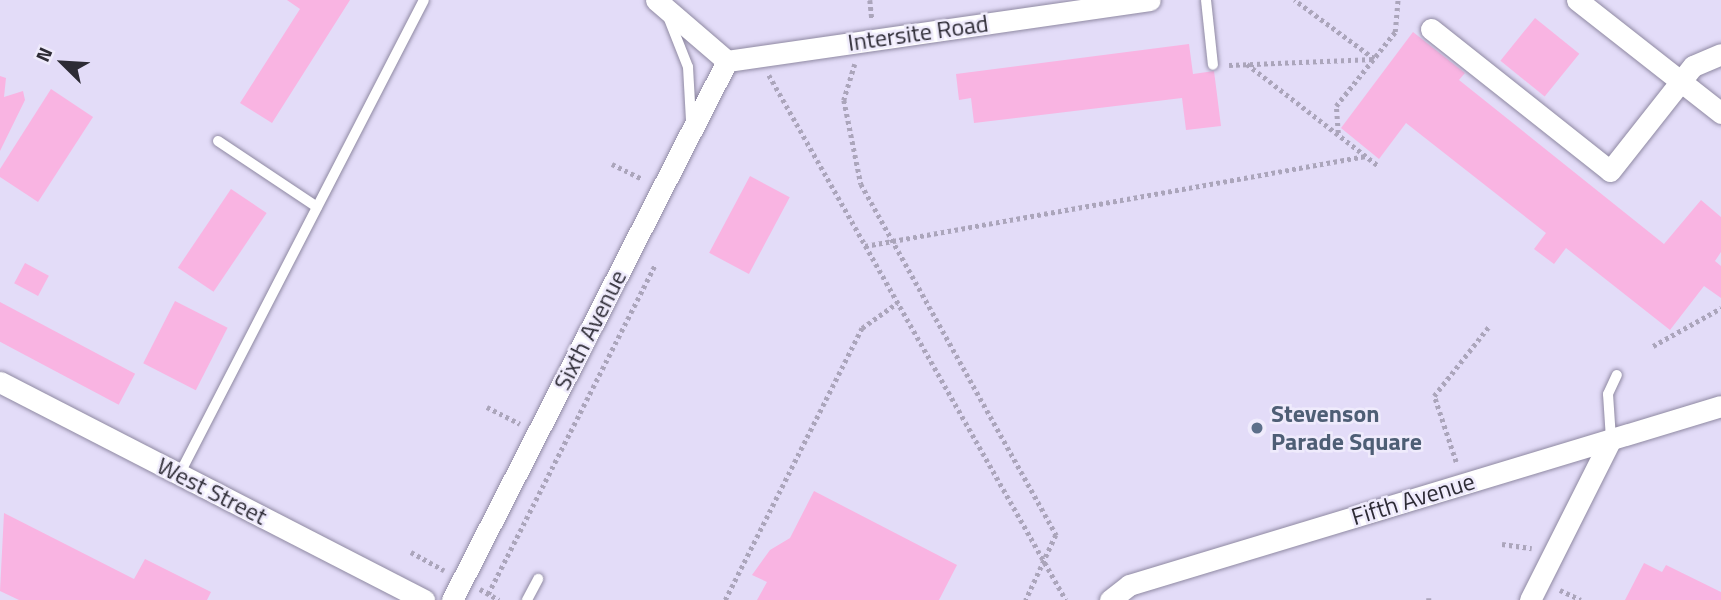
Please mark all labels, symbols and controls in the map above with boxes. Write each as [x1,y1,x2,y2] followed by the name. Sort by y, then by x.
[846,9,990,57] street label: Intersite Road
[28,28,98,98] north arrow
[27,42,59,66] text: N
[547,265,633,395] street label: Sixth Avenue
[1271,400,1422,456] place label: Stevenson Parade Square
[1249,420,1265,436] marker: Stevenson Parade Square
[152,451,272,531] street label: West Street
[1348,467,1478,531] street label: Fifth Avenue

